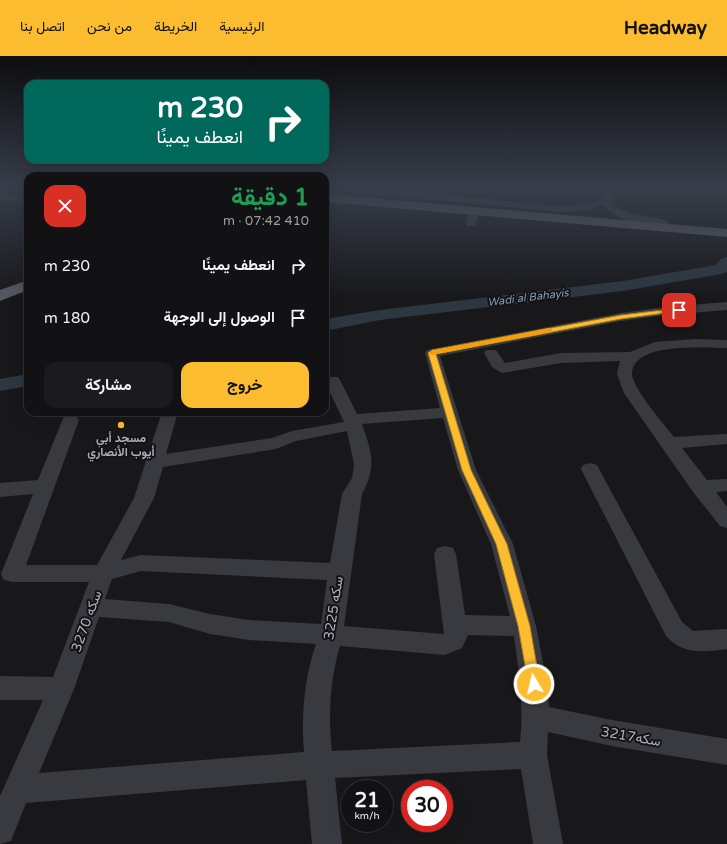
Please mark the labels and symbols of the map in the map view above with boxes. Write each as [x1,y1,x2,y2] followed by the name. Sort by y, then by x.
[487,286,570,309] water label: Wadi al Bahayis
[662,293,696,327] pin
[116,420,126,430] marker: مسجد أبي أيوب الأنصاري
[87,431,155,462] place label: مسجد أبي أيوب الأنصاري
[320,575,347,641] street label: سكه 3225
[67,588,105,654] street label: سكه 3270
[513,663,555,705] position arrow
[600,723,662,750] street label: سكه3217
[401,780,453,832] speed limit sign: 30

